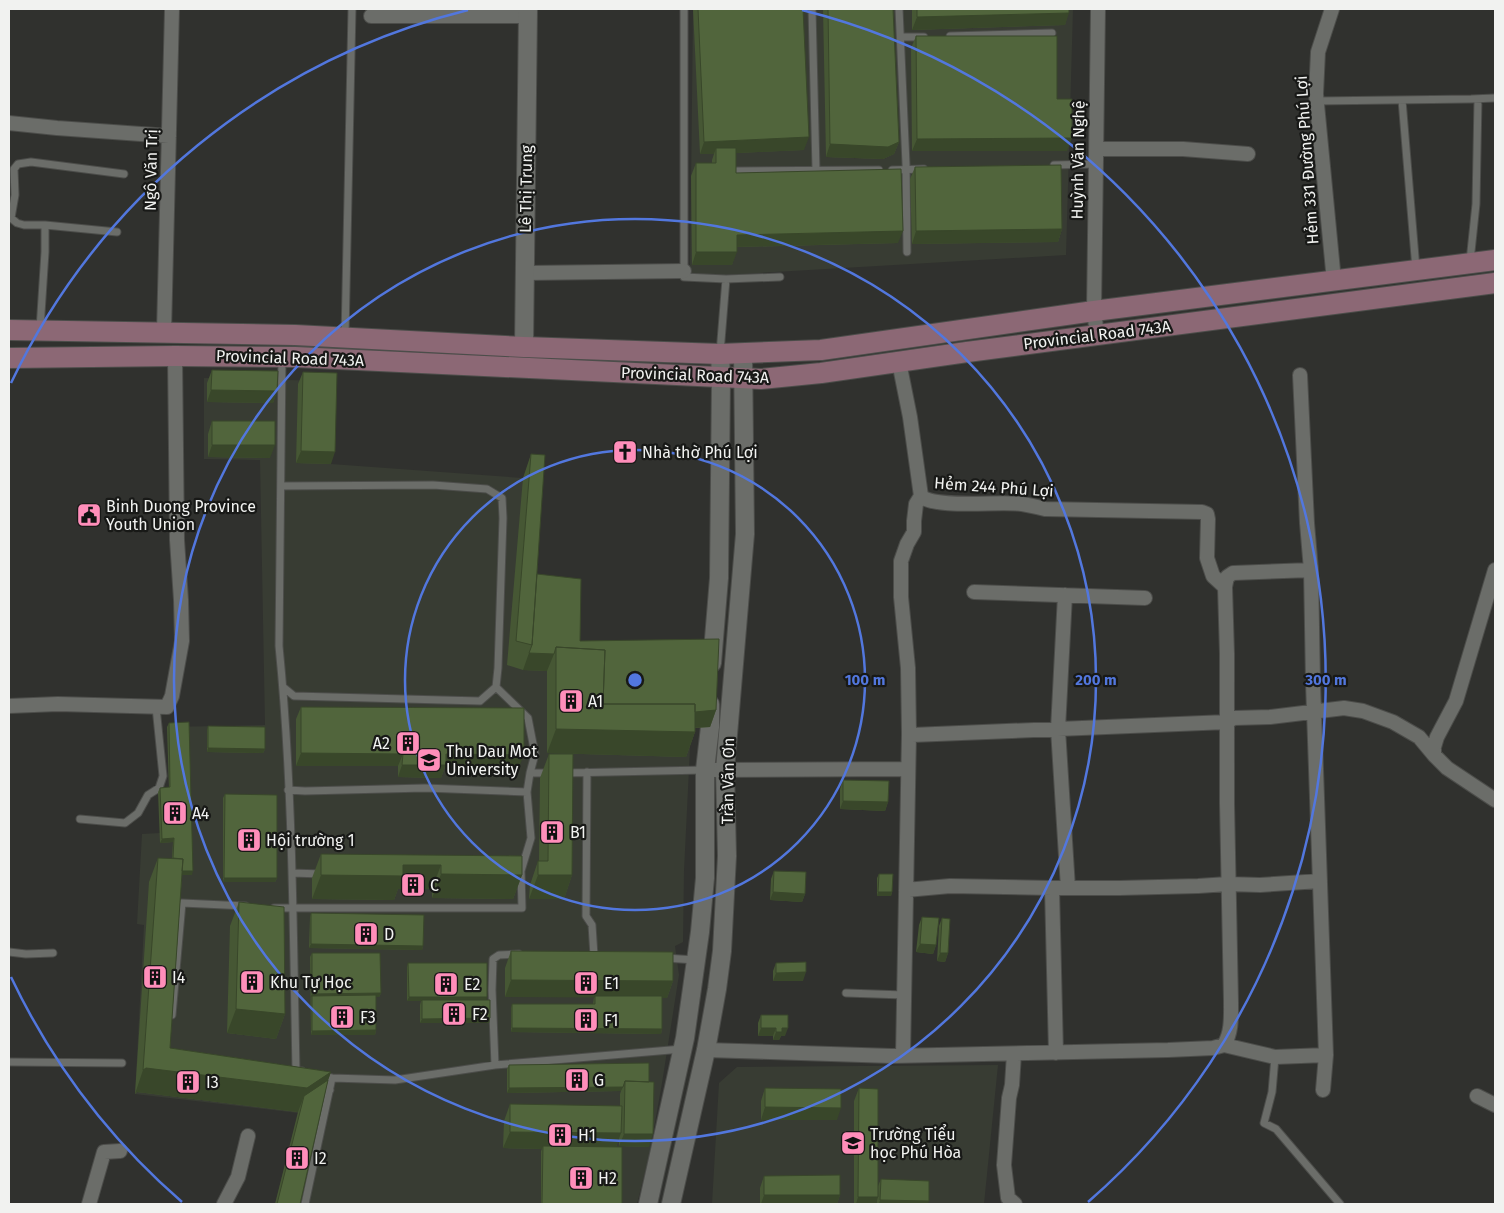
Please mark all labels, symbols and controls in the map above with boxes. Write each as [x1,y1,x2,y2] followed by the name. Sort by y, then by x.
[1292,75,1322,245] street label: Hẻm 331 Đường Phú Lợi
[1067,100,1089,220] street label: Huỳnh Văn Nghệ
[141,129,161,211] street label: Ngô Văn Trị
[516,144,536,233] street label: Lê Thị Trung
[1022,316,1173,353] street label: Provincial Road 743A
[216,346,365,370] street label: Provincial Road 743A
[621,363,770,387] street label: Provincial Road 743A
[612,439,638,465] church icon: Nhà thờ Phú Lợi
[642,443,758,462] place label: Nhà thờ Phú Lợi
[934,473,1054,501] street label: Hẻm 244 Phú Lợi
[106,497,256,534] place label: Binh Duong Province Youth Union
[76,502,102,528] public building icon: Binh Duong Province Youth Union
[626,671,644,689] centre of rings
[845,671,885,689] text: 100 m
[1075,671,1117,689] text: 200 m
[1304,671,1347,689] text: 300 m
[558,688,584,714] building icon: A1
[588,692,603,711] place label: A1
[395,730,421,756] building icon: A2
[373,734,390,753] place label: A2
[717,737,738,825] street label: Trần Văn Ơn
[446,742,537,779] place label: Thu Dau Mot University
[416,747,442,773] school or university icon: Thu Dau Mot University
[162,800,188,826] building icon: A4
[192,804,210,823] place label: A4
[539,819,565,845] building icon: B1
[570,823,586,842] place label: B1
[236,827,262,853] building icon: Hội trường 1
[266,831,355,850] place label: Hội trường 1
[400,872,426,898] building icon: C
[430,876,439,895] place label: C
[353,921,379,947] building icon: D
[384,925,394,944] place label: D
[142,964,168,990] building icon: I4
[172,968,186,987] place label: I4
[239,969,265,995] building icon: Khu Tự Học
[573,970,599,996] building icon: E1
[433,971,459,997] building icon: E2
[270,973,352,992] place label: Khu Tự Học
[604,974,619,993] place label: E1
[464,975,481,994] place label: E2
[441,1001,467,1027] building icon: F2
[329,1004,355,1030] building icon: F3
[472,1005,488,1024] place label: F2
[573,1007,599,1033] building icon: F1
[360,1008,376,1027] place label: F3
[604,1011,618,1030] place label: F1
[564,1067,590,1093] building icon: G
[175,1069,201,1095] building icon: I3
[594,1071,604,1090] place label: G
[206,1073,219,1092] place label: I3
[547,1122,573,1148] building icon: H1
[870,1124,961,1162] place label: Trường Tiểu học Phú Hòa
[578,1126,596,1145] place label: H1
[840,1130,866,1156] school or university icon: Trường Tiểu học Phú Hòa
[284,1145,310,1171] building icon: I2
[314,1149,327,1168] place label: I2
[568,1165,594,1191] building icon: H2
[598,1169,617,1188] place label: H2

